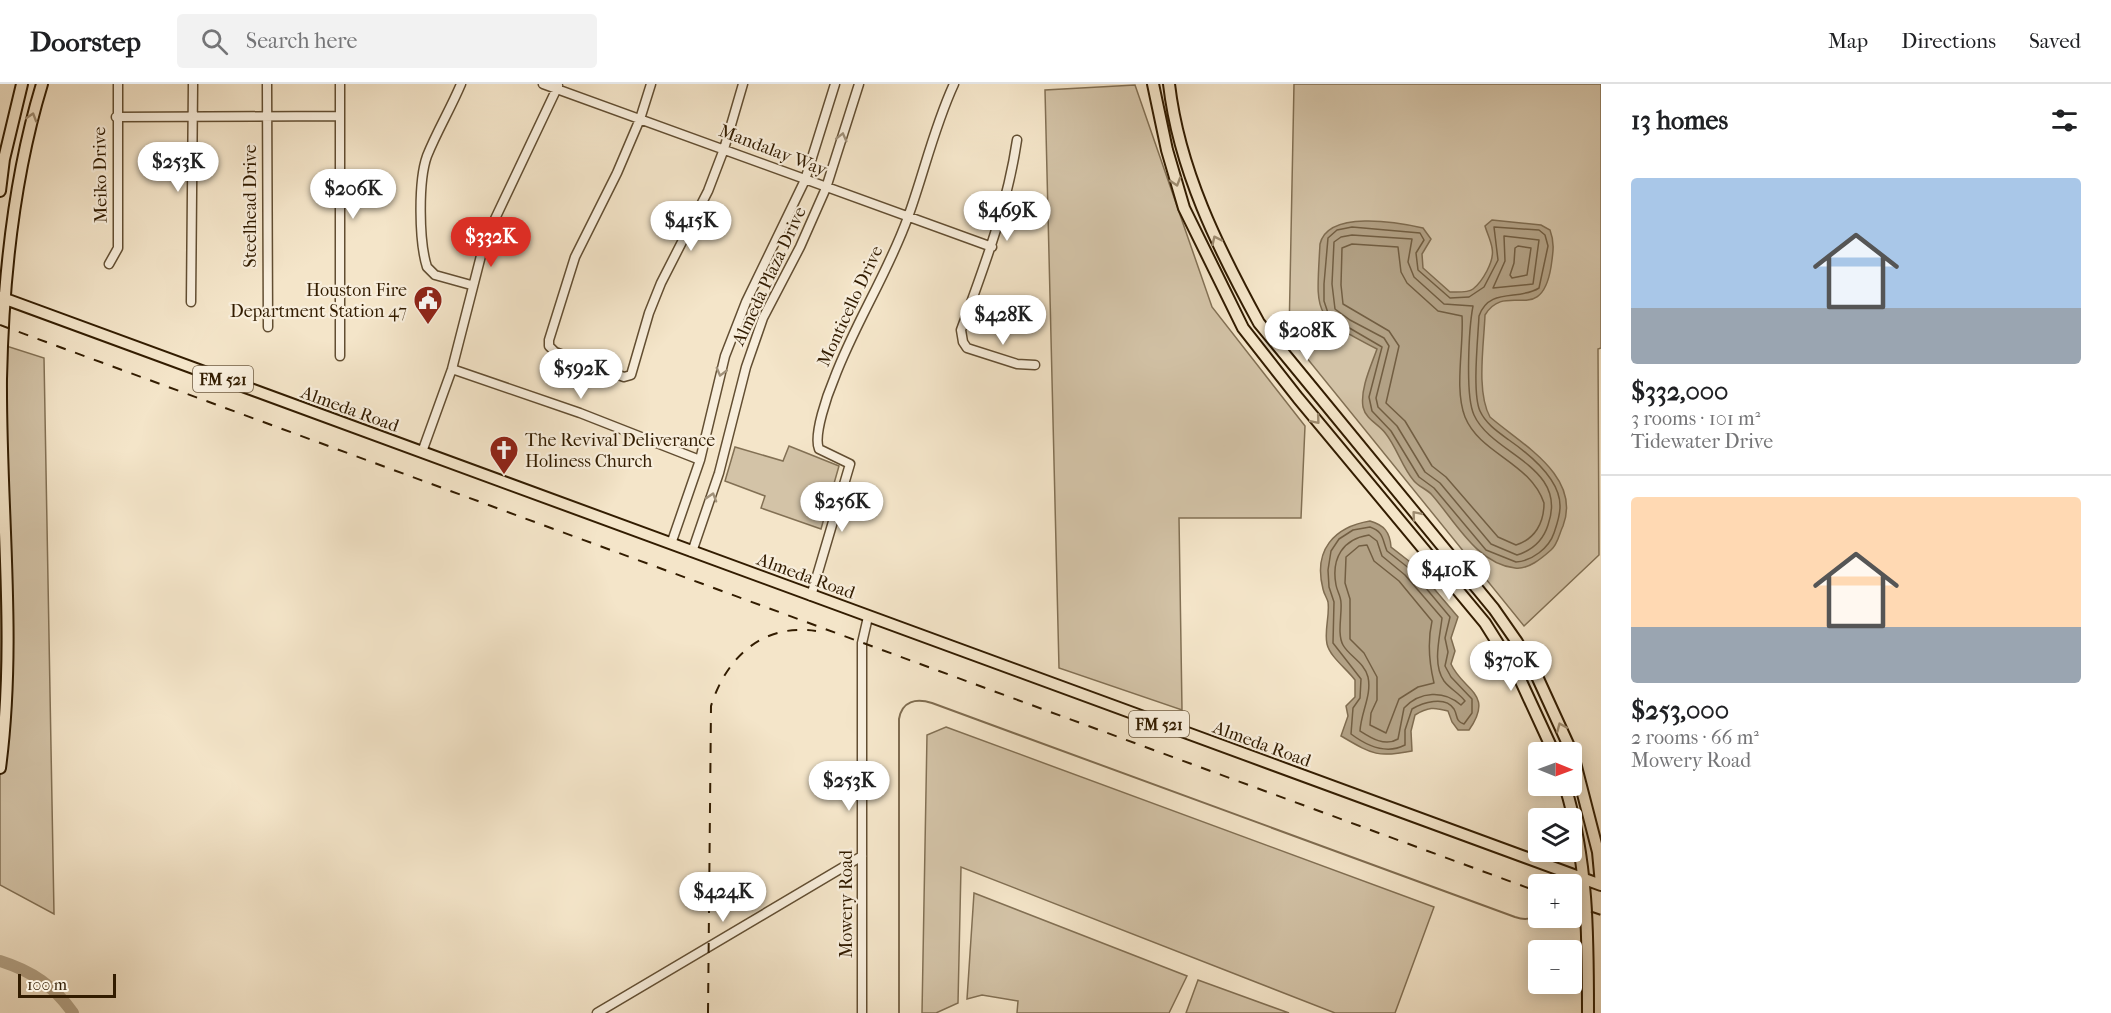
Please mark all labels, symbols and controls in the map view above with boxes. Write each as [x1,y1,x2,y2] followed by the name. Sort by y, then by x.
[177,14,597,68] search box
[30,25,141,58] text: Doorstep
[198,25,231,58] icon: search
[246,28,357,54] text: Search here
[1828,29,1868,53] text: Map
[1901,29,1996,53] text: Directions
[2029,29,2081,53] text: Saved
[2048,104,2081,137] icon: filters
[1631,105,1728,136] text: 13 homes
[25,112,37,123] one-way arrow
[716,120,831,181] street label: Mandalay Way
[89,127,112,223] street label: Meiko Drive
[834,132,847,142] one-way arrow
[136,142,220,193] pin: $253K
[240,144,261,268] street label: Steelhead Drive
[152,150,204,173] text: $253K
[311,169,395,220] pin: $206K
[1169,176,1181,187] one-way arrow
[324,177,382,200] text: $206K
[965,191,1049,242] pin: $469K
[978,199,1036,222] text: $469K
[649,201,733,252] pin: $415K
[728,203,811,350] street label: Almeda Plaza Drive
[664,209,718,232] text: $415K
[449,217,533,268] pin: $332K
[1802,217,1910,325] icon: home
[465,225,517,248] text: $332K
[1212,235,1224,246] one-way arrow
[813,242,888,370] street label: Monticello Drive
[230,280,407,322] place label: Houston Fire Department Station 47
[412,284,444,326] public building icon: Houston Fire Department Station 47
[961,295,1045,346] pin: $428K
[974,303,1032,326] text: $428K
[1265,311,1349,362] pin: $208K
[1279,319,1335,342] text: $208K
[539,349,623,400] pin: $592K
[554,357,608,380] text: $592K
[193,366,253,392] road number: FM 521
[715,367,728,377] one-way arrow
[1631,376,1728,407] text: $332,000
[297,382,402,437] street label: Almeda Road
[1631,407,1760,430] text: 3 rooms · 101 m²
[1309,413,1320,424] one-way arrow
[525,430,715,472] place label: The Revival Deliverance Holiness Church
[1631,430,1773,453] text: Tidewater Drive
[488,434,520,476] church icon: The Revival Deliverance Holiness Church
[800,482,884,533] pin: $256K
[814,490,870,513] text: $256K
[704,492,717,503] one-way arrow
[1413,511,1424,522] one-way arrow
[1802,536,1910,644] icon: home
[753,549,858,604] street label: Almeda Road
[1407,550,1491,601] pin: $410K
[1421,558,1477,581] text: $410K
[1469,641,1553,692] pin: $370K
[1484,649,1538,672] text: $370K
[1631,695,1729,726] text: $253,000
[1129,711,1189,737] road number: FM 521
[1209,717,1314,772] street label: Almeda Road
[1556,722,1568,733] one-way arrow
[1631,726,1759,749] text: 2 rooms · 66 m²
[1528,742,1582,796] north arrow
[1528,742,1582,994] map controls
[1631,749,1751,772] text: Mowery Road
[807,761,891,812] pin: $253K
[823,769,875,792] text: $253K
[1528,808,1582,862] button: layers
[836,850,857,958] street label: Mowery Road
[681,872,765,923] pin: $424K
[1528,874,1582,928] button: +
[693,880,753,903] text: $424K
[1528,940,1582,994] button: −
[18,971,116,998] scale bar
[27,975,67,994] text: 100 m

